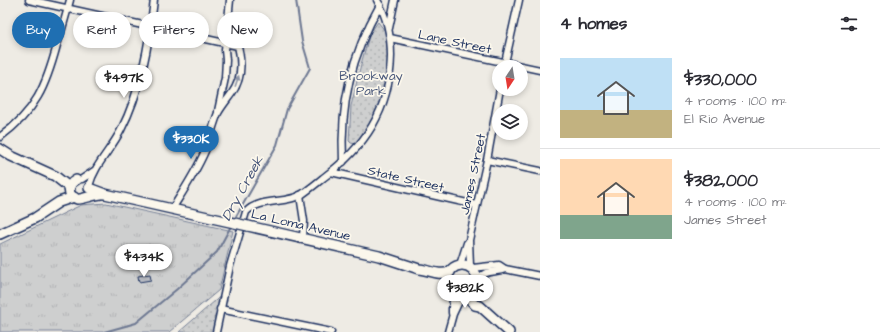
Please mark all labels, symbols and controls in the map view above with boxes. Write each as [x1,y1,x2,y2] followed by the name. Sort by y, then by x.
[12,12,65,48] chip: Buy
[73,12,131,48] chip: Rent
[139,12,209,48] chip: Filters
[217,12,273,48] chip: New
[560,12,627,36] text: 4 homes
[838,13,860,35] icon: filters
[417,25,494,59] street label: Lane Street
[492,60,528,96] north arrow
[492,60,528,140] map controls
[96,65,152,99] pin: $497K
[339,67,403,100] park label: Brookway Park
[684,68,757,92] text: $330,000
[104,69,144,87] text: $497K
[592,74,640,122] icon: home
[234,75,240,87] one-way arrow
[684,92,787,110] text: 4 rooms · 100 m²
[492,104,528,140] button: layers
[684,110,765,128] text: El Rio Avenue
[163,126,219,160] pin: $330K
[173,130,209,148] text: $330K
[456,131,491,216] street label: James Street
[217,152,269,225] water label: Dry Creek
[366,161,446,197] street label: State Street
[684,169,758,193] text: $382,000
[592,175,640,223] icon: home
[684,193,787,211] text: 4 rooms · 100 m²
[249,205,352,245] street label: La Loma Avenue
[684,211,766,229] text: James Street
[116,244,172,278] pin: $434K
[124,248,164,266] text: $434K
[437,275,493,309] pin: $382K
[446,279,484,297] text: $382K

